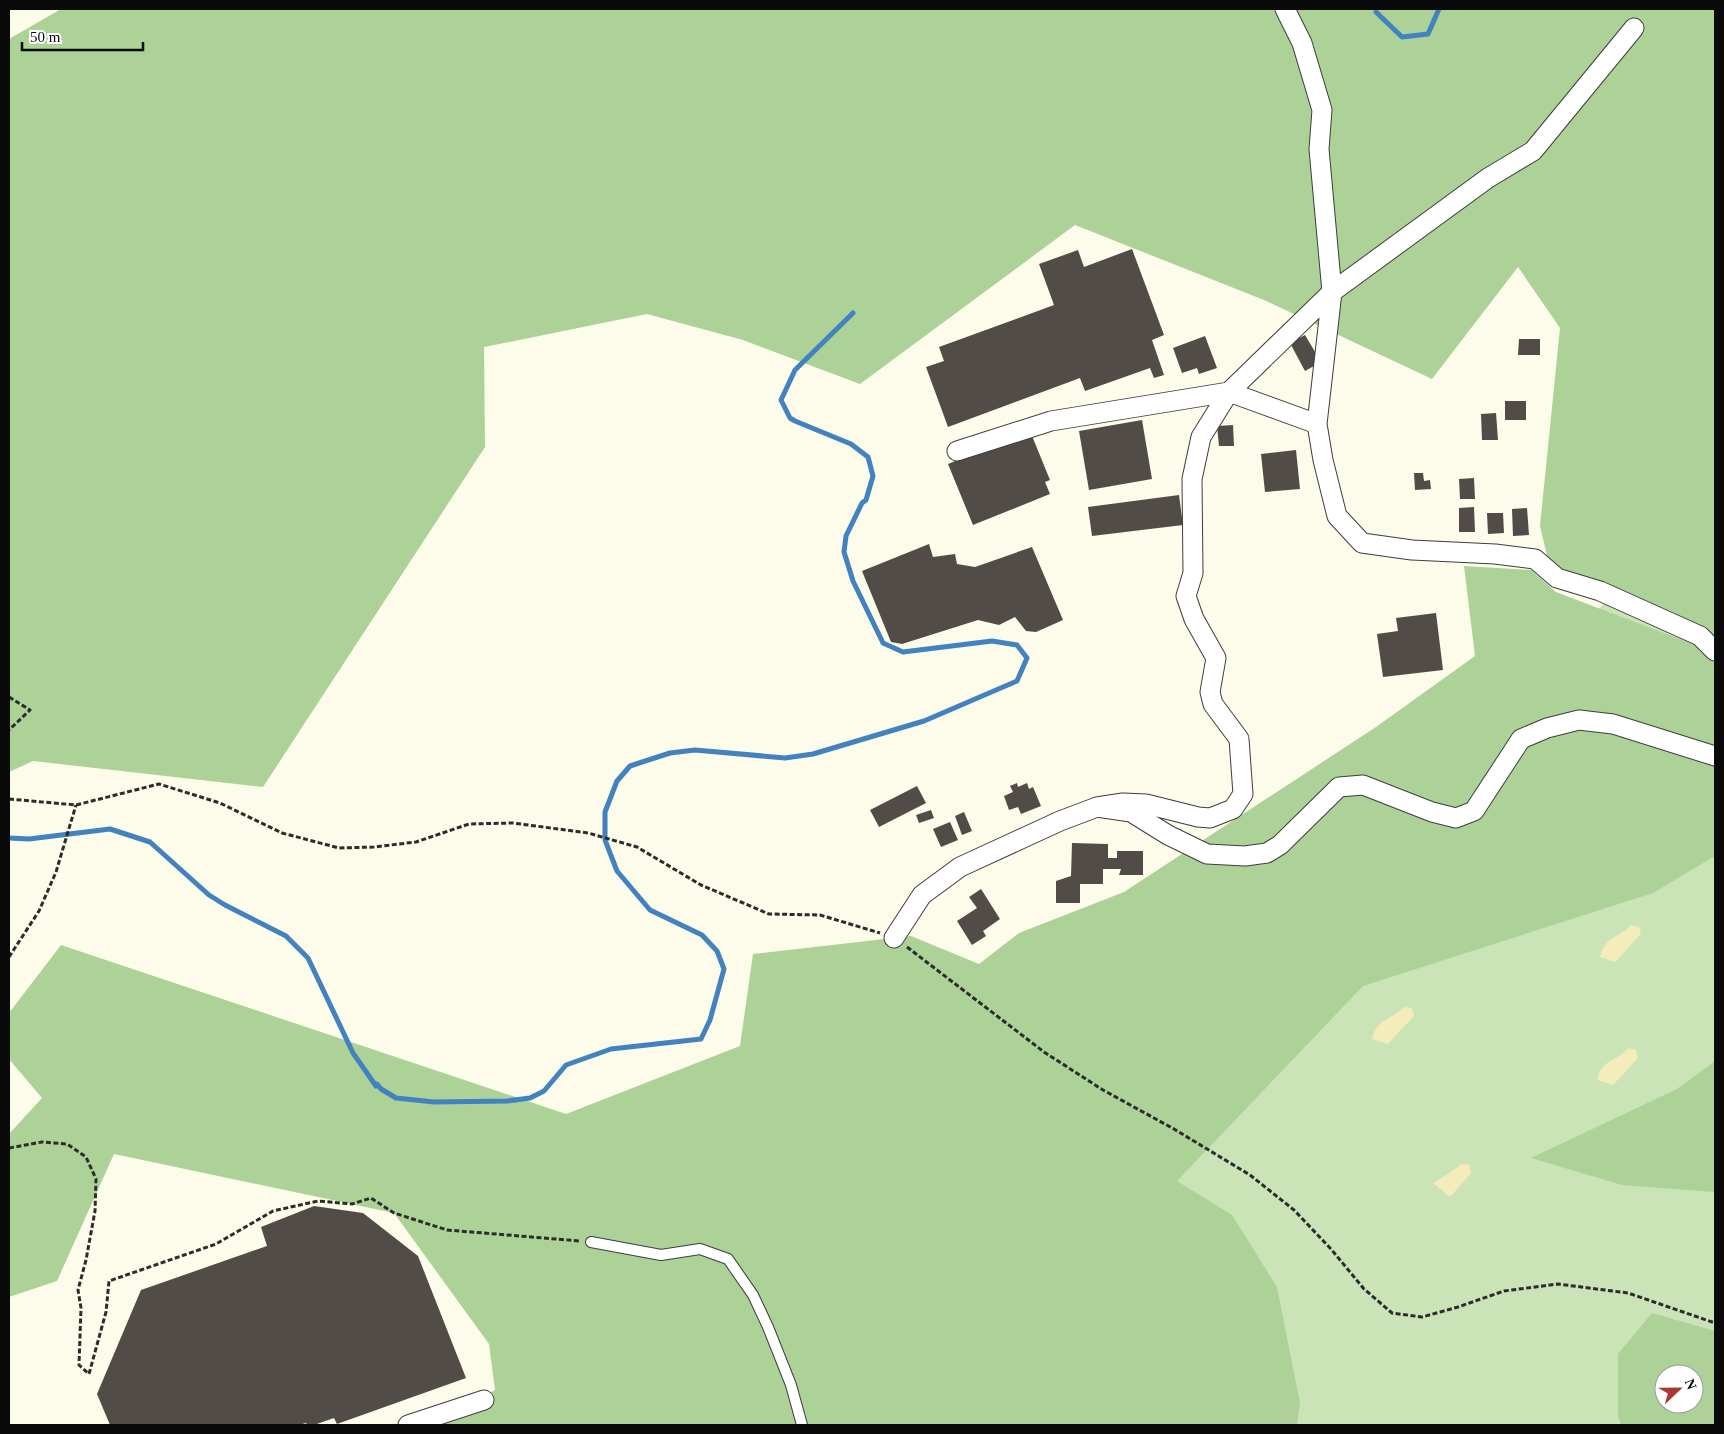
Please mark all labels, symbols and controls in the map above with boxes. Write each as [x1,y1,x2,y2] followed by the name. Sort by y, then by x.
[22,20,144,52] scale bar
[30,29,61,45] text: 50 m
[1654,1364,1704,1414] north arrow
[1682,1377,1699,1392] text: N

